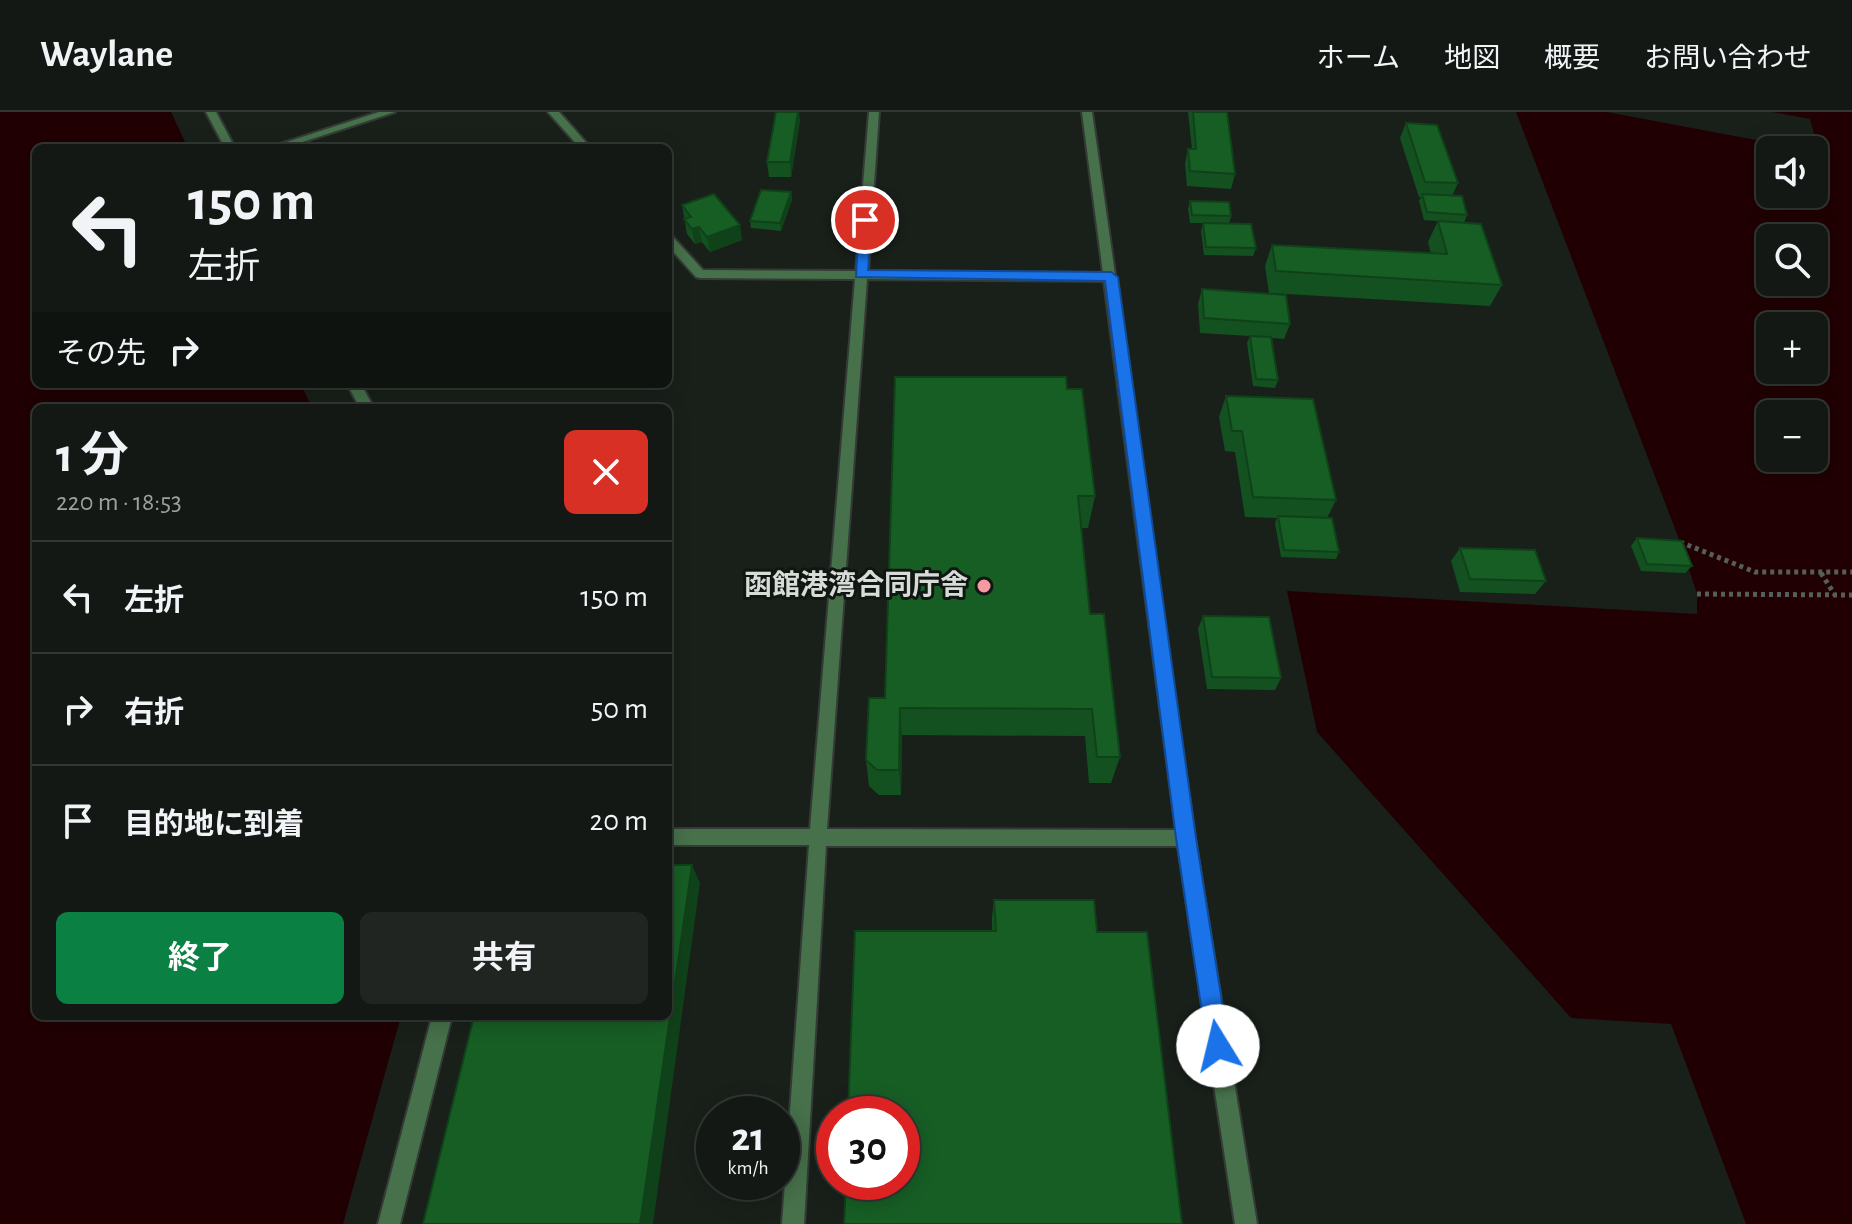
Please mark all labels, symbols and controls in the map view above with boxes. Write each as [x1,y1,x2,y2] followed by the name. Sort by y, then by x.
[40,36,173,74] text: Waylane
[1317,45,1400,73] text: ホーム
[1444,45,1500,73] text: 地図
[1544,45,1600,73] text: 概要
[1644,45,1812,73] text: お問い合わせ
[1756,136,1828,472] map controls
[1756,136,1828,208] button: sound
[188,174,315,230] text: 150 m
[56,176,160,280] icon: left
[831,186,899,254] pin
[843,198,887,242] icon: arrive
[1756,224,1828,296] button: search
[188,249,260,285] text: 左折
[1756,312,1828,384] button: +
[162,328,206,372] icon: right
[56,339,146,369] text: その先
[1756,400,1828,472] button: −
[564,430,648,514] button: close
[56,433,129,481] text: 1 分
[56,489,182,515] text: 220 m · 18:53
[744,570,968,600] place label: 函館港湾合同庁舎
[56,575,100,619] icon: left
[975,577,993,595] marker: 函館港湾合同庁舎
[580,582,648,612] text: 150 m
[124,586,184,616] text: 左折
[56,687,100,731] icon: right
[591,694,648,724] text: 50 m
[124,698,184,728] text: 右折
[56,799,100,843] icon: arrive
[590,806,648,836] text: 20 m
[124,810,304,840] text: 目的地に到着
[56,912,344,1004] button: 終了
[360,912,648,1004] button: 共有
[1176,1004,1260,1088] position arrow
[816,1096,920,1200] speed limit sign: 30
[731,1118,765,1158] text: 21
[727,1158,769,1178] text: km/h

